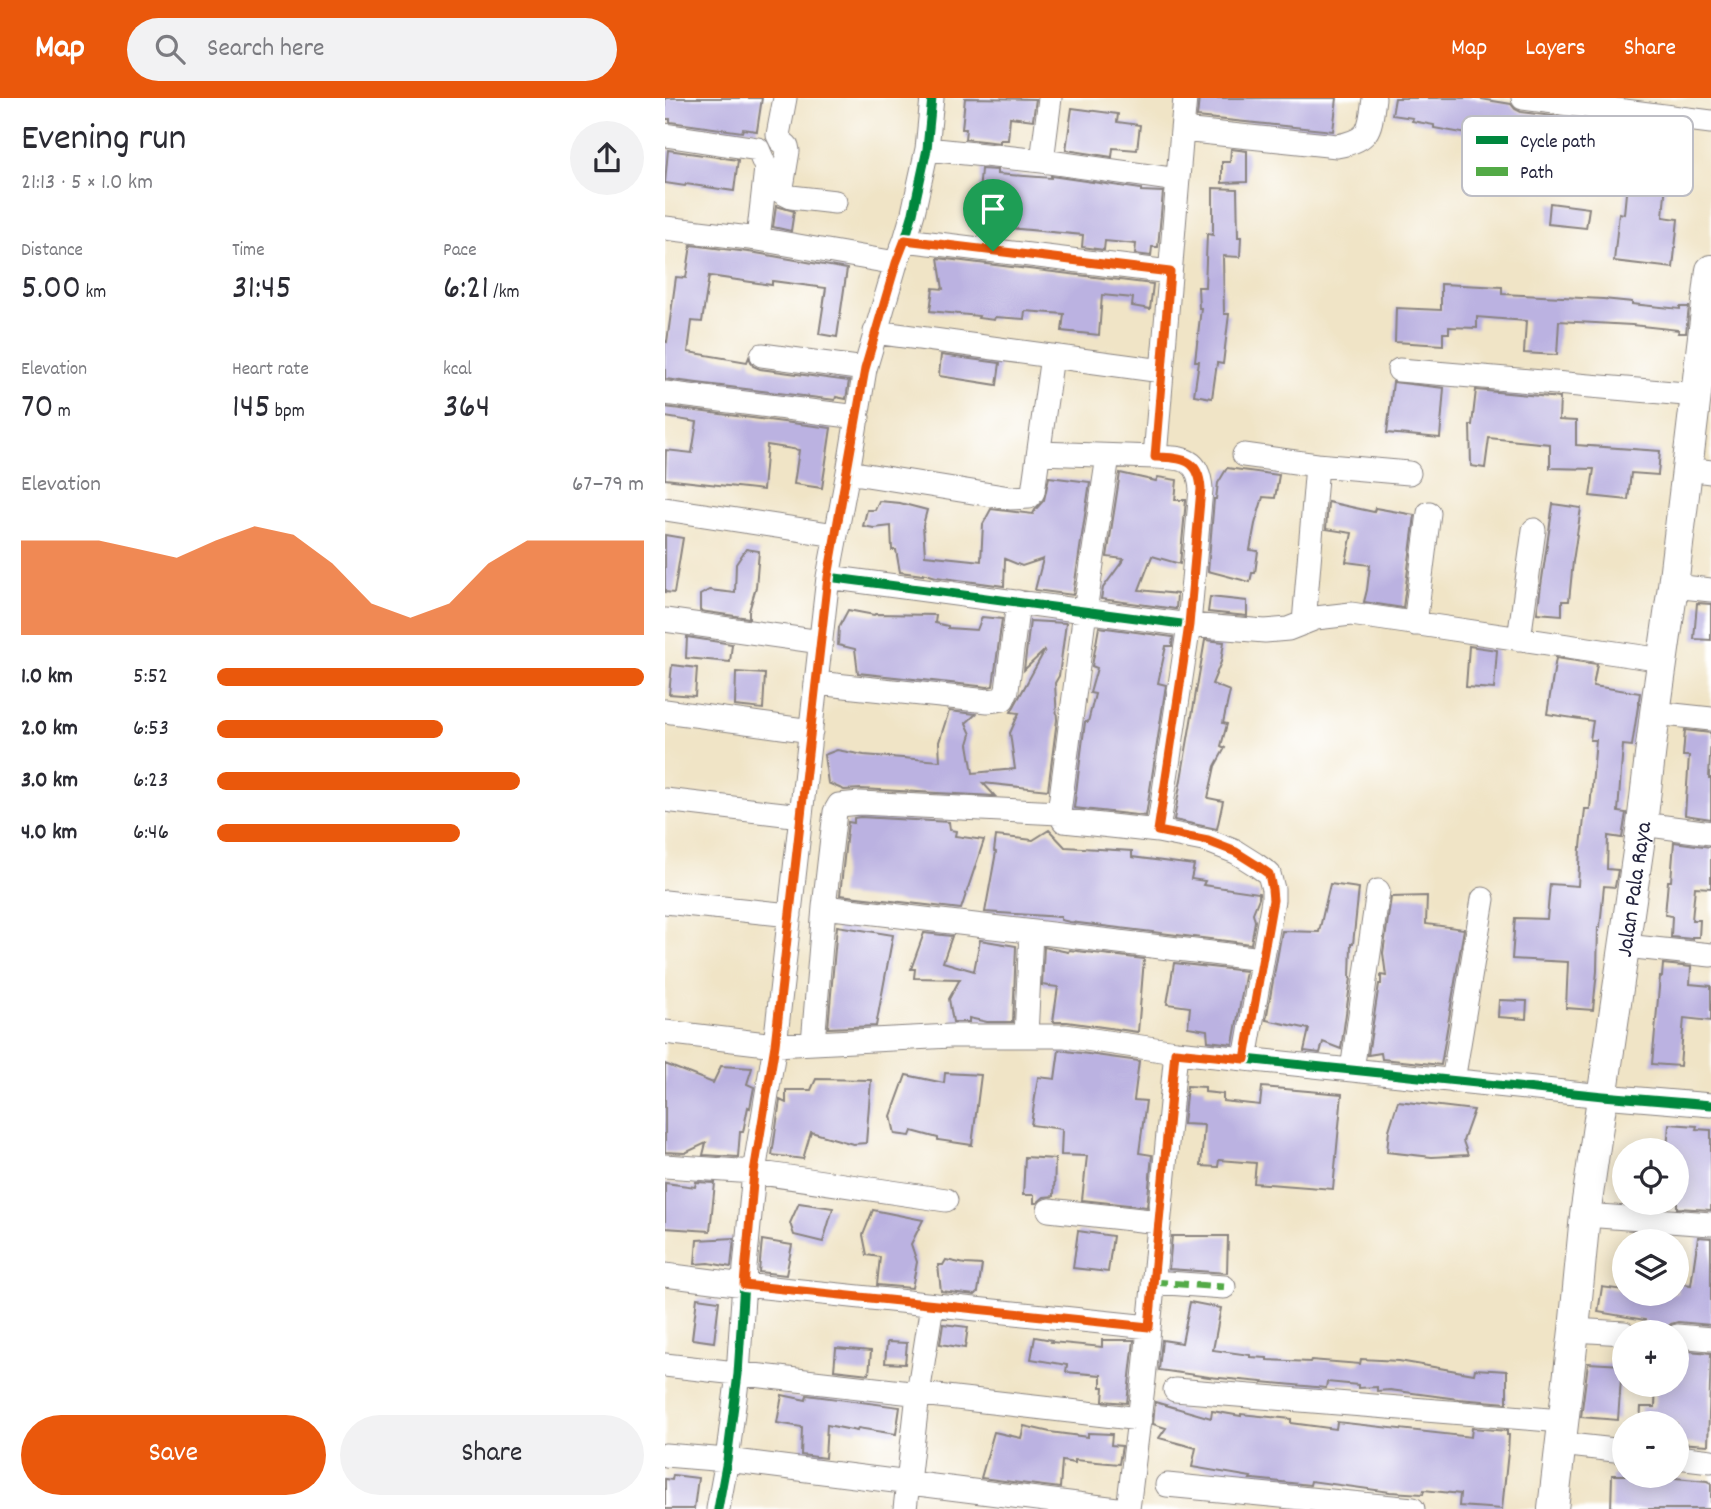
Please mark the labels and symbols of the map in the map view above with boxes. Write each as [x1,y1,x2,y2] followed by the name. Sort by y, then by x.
[1462,116,1693,196] legend
[1520,130,1595,157] text: Cycle path
[1520,161,1553,188] text: Path
[963,179,1023,251] pin
[1610,819,1662,960] street label: Jalan Pala Raya

